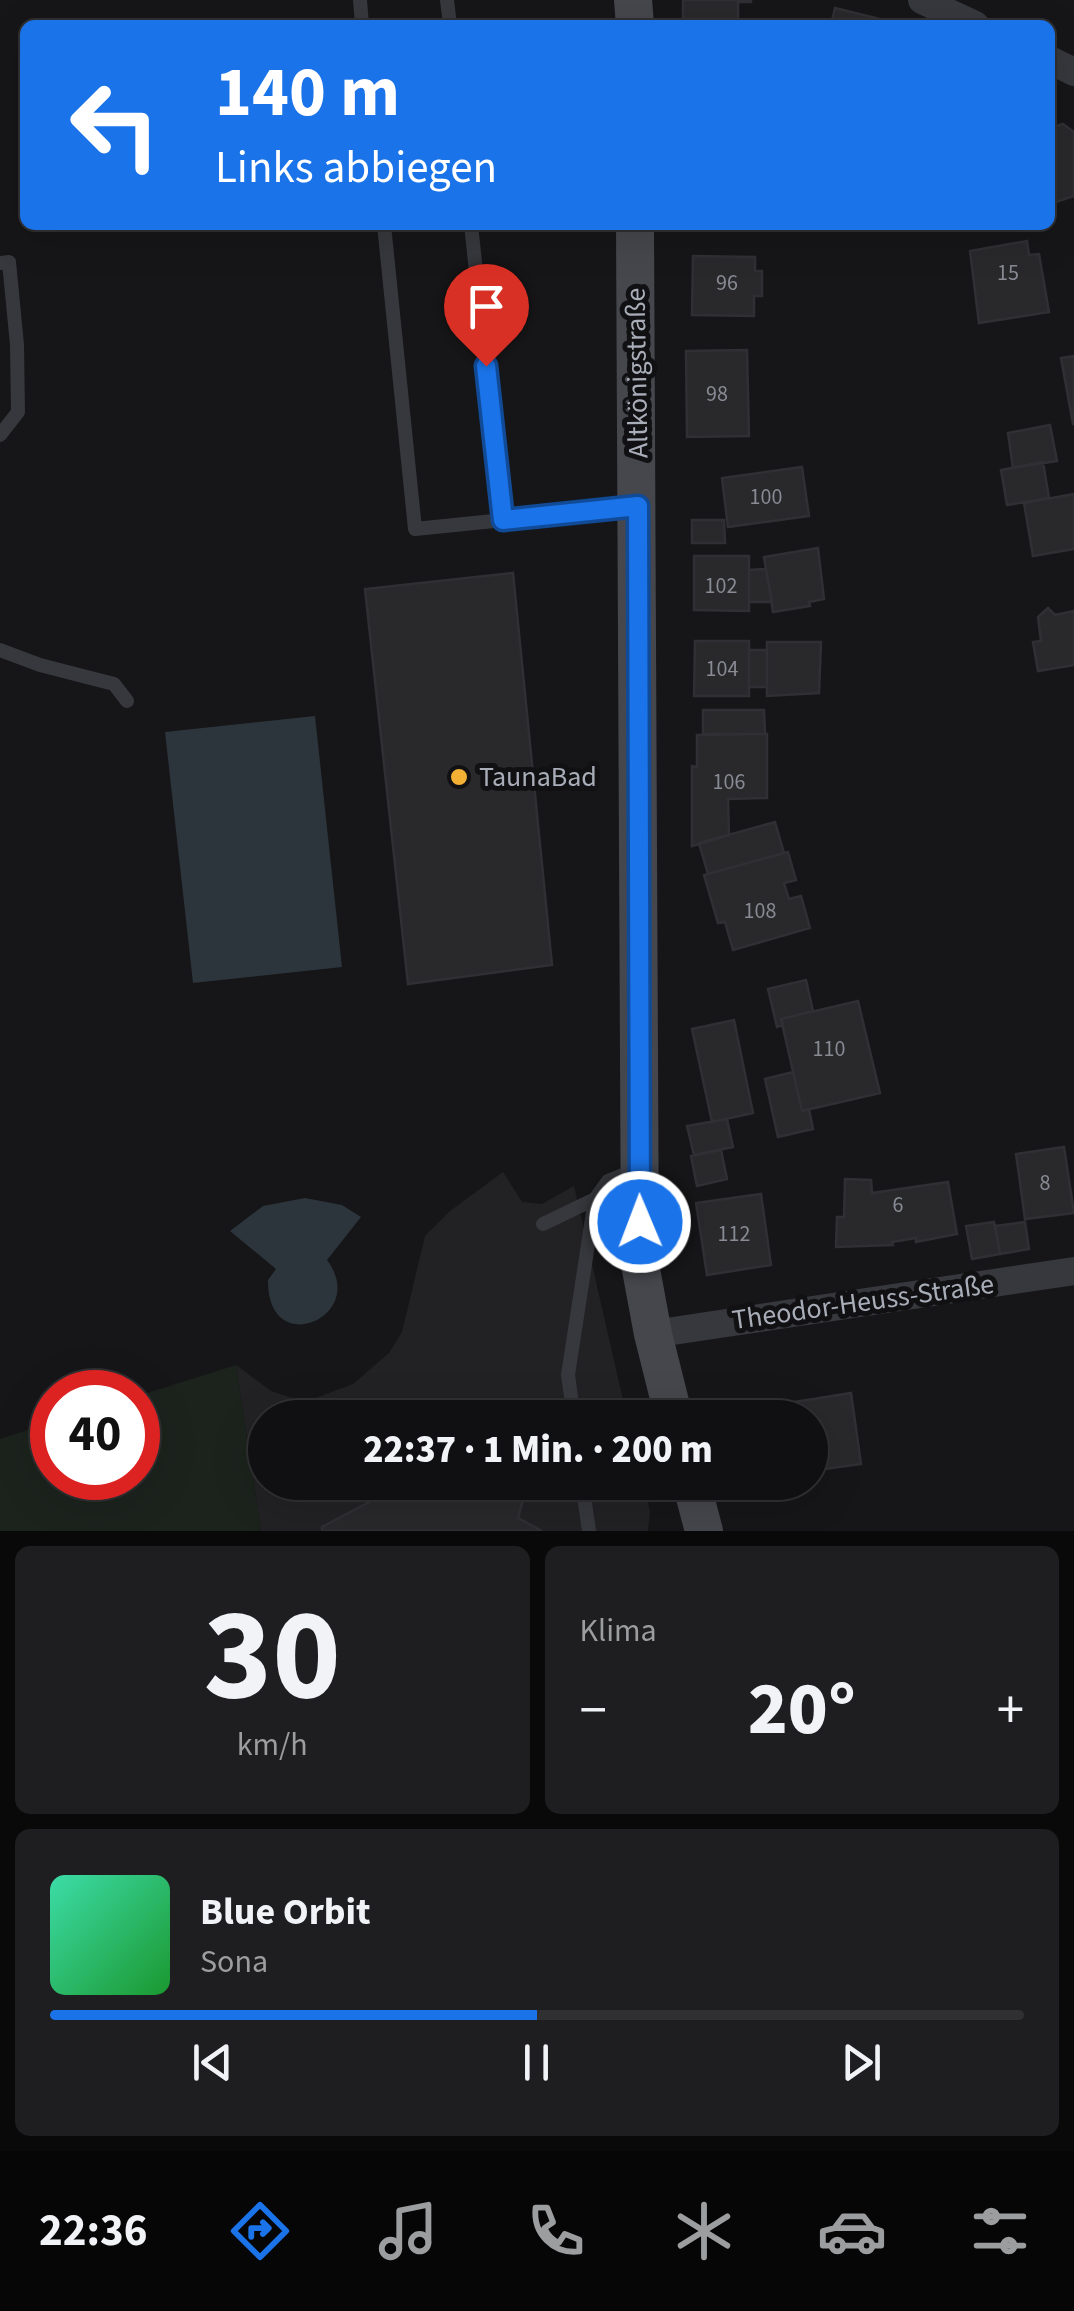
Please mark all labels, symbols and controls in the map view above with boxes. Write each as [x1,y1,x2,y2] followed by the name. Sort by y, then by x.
[215,43,400,143] text: 140 m
[50,60,180,190] icon: left
[215,136,497,200] text: Links abbiegen
[997,257,1019,289] house number: 15
[444,264,529,367] pin
[716,267,738,299] house number: 96
[459,279,514,334] icon: arrive
[616,287,658,459] street label: Altkönigstraße
[706,378,728,410] house number: 98
[750,481,782,513] house number: 100
[705,570,737,602] house number: 102
[706,653,738,685] house number: 104
[479,757,597,797] place label: TaunaBad
[448,766,470,788] marker: TaunaBad
[713,766,745,798] house number: 106
[744,895,776,927] house number: 108
[813,1033,845,1065] house number: 110
[1040,1167,1051,1199] house number: 8
[588,1170,692,1274] position arrow
[893,1189,904,1221] house number: 6
[718,1218,750,1250] house number: 112
[729,1264,997,1340] street label: Theodor-Heuss-Straße
[30,1370,160,1500] speed limit sign: 40
[363,1423,713,1477] text: 22:37 · 1 Min. · 200 m
[204,1564,341,1749] text: 30
[580,1608,657,1654] text: Klima
[748,1656,856,1763] text: 20°
[580,1672,607,1750] text: −
[997,1672,1024,1750] text: +
[237,1722,308,1768] text: km/h
[200,1885,371,1939] text: Blue Orbit
[200,1939,268,1985] text: Sona
[185,2035,240,2090] icon: previous
[509,2035,564,2090] icon: pause
[834,2035,889,2090] icon: next
[225,2196,295,2266] icon: directions
[373,2196,443,2266] icon: music
[521,2196,591,2266] icon: phone
[669,2196,739,2266] icon: climate
[817,2196,887,2266] icon: car
[965,2196,1035,2266] icon: filters
[39,2199,148,2263] text: 22:36

